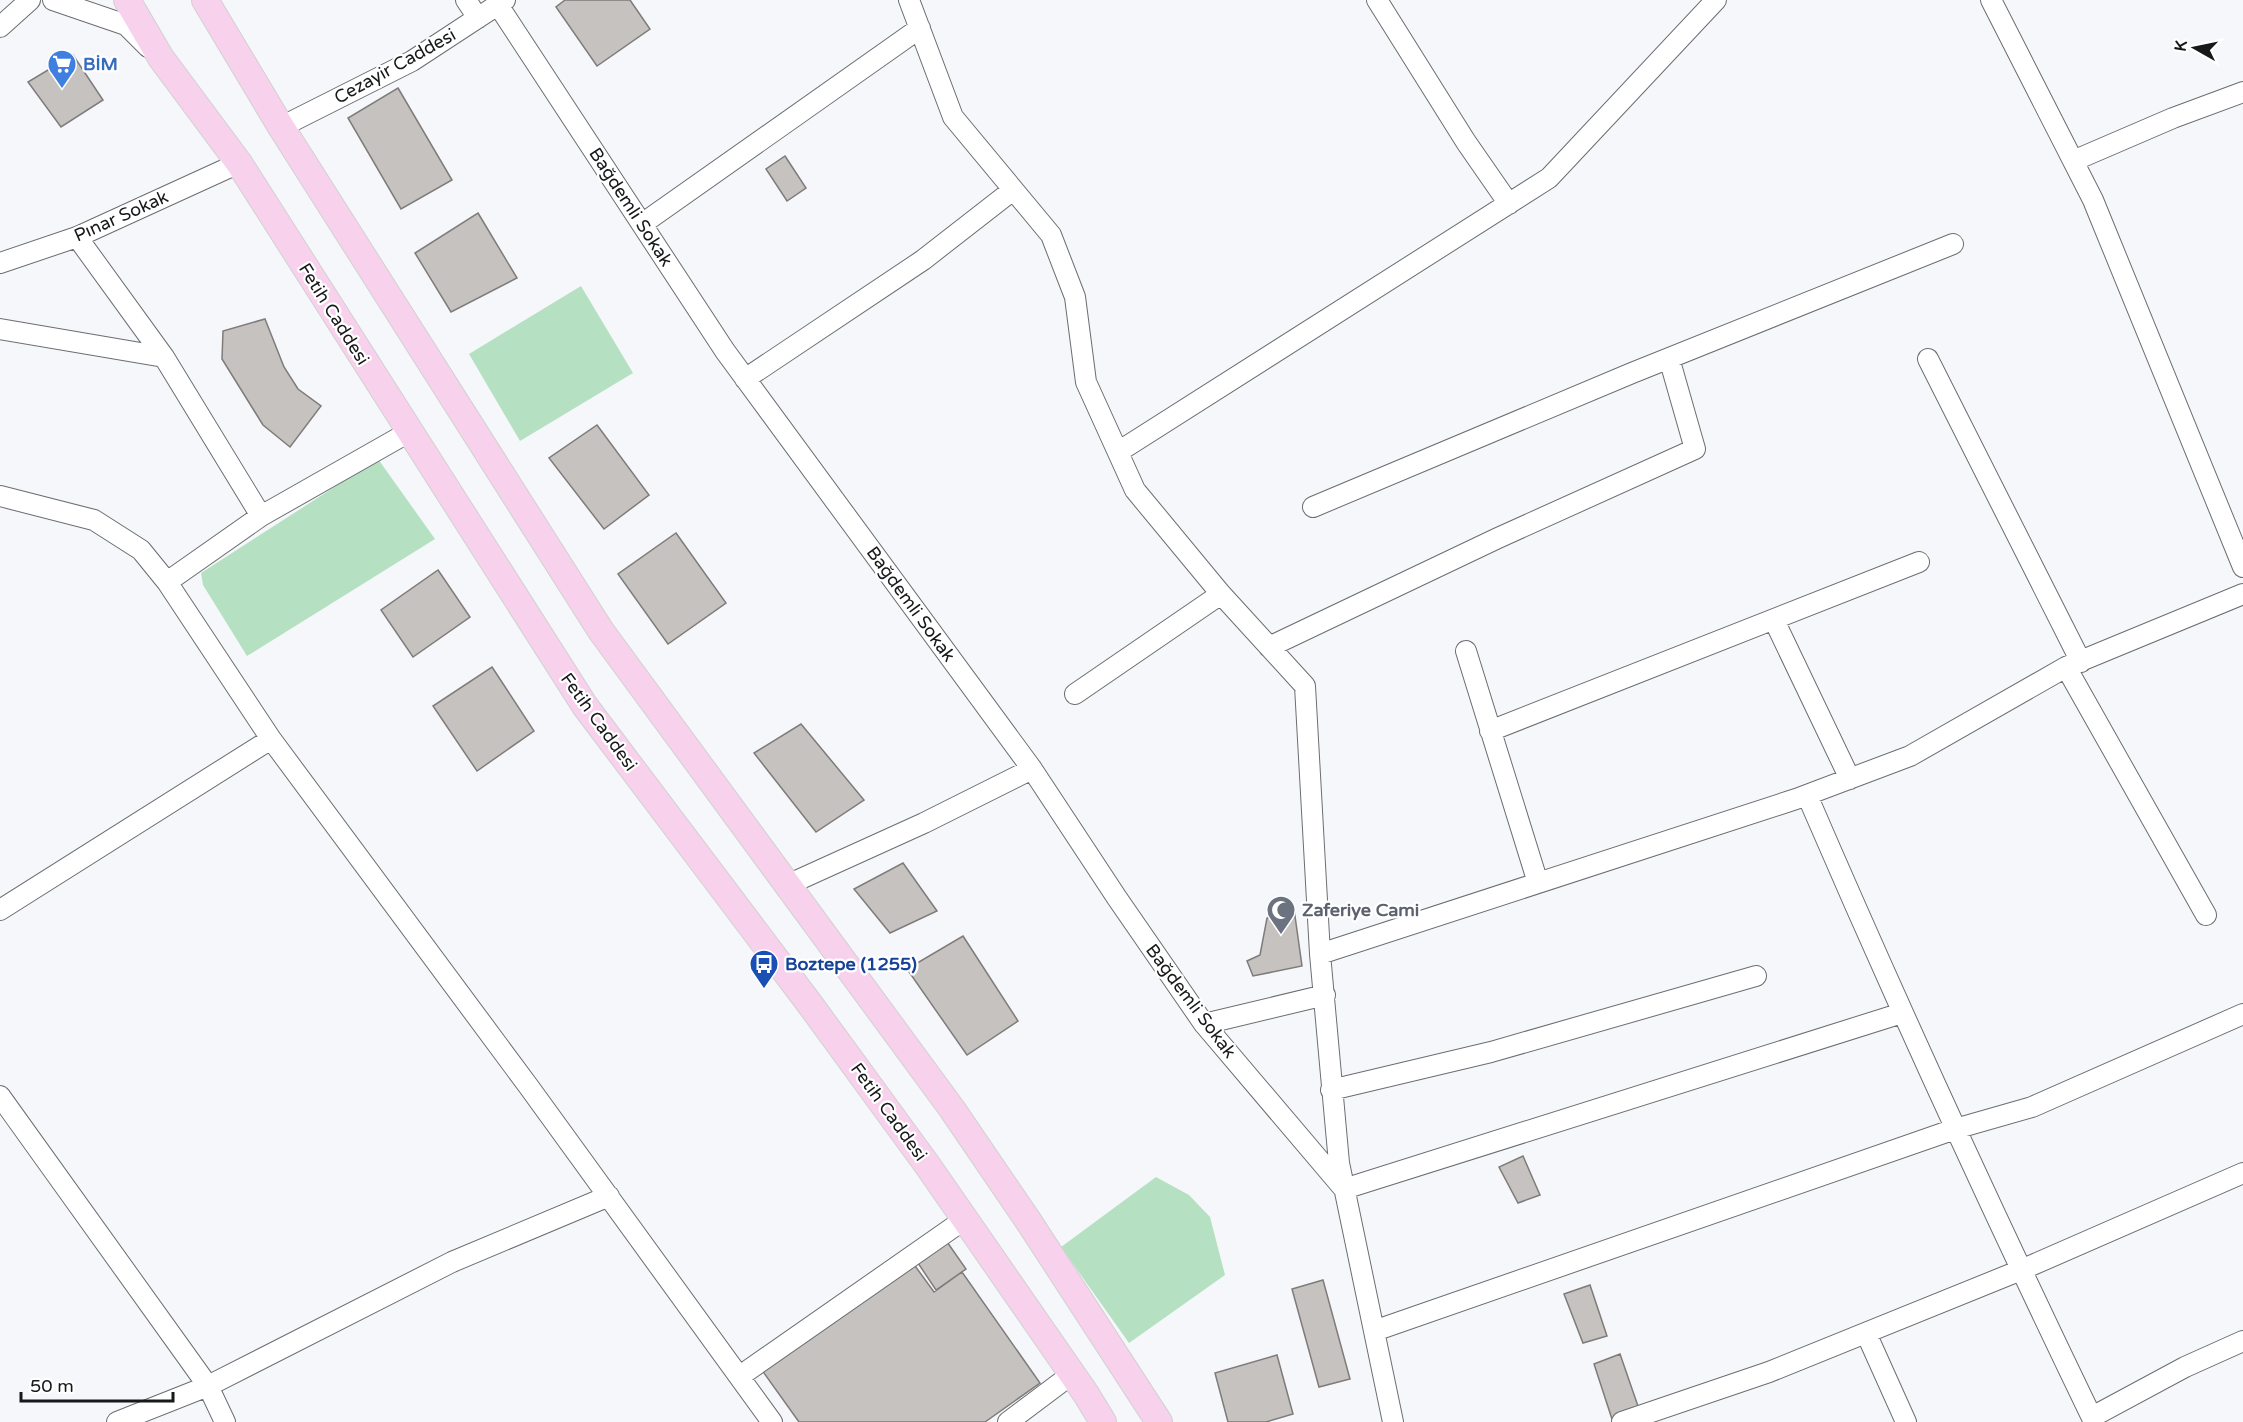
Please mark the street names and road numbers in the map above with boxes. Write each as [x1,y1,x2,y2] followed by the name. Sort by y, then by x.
[330,23,460,109] street label: Cezayir Caddesi
[584,143,678,271] street label: Bağdemli Sokak
[71,185,172,247] street label: Pınar Sokak
[294,259,374,369] street label: Fetih Caddesi
[862,542,960,666] street label: Bağdemli Sokak
[556,669,642,775] street label: Fetih Caddesi
[1141,940,1241,1063] street label: Bağdemli Sokak
[846,1059,932,1165] street label: Fetih Caddesi

